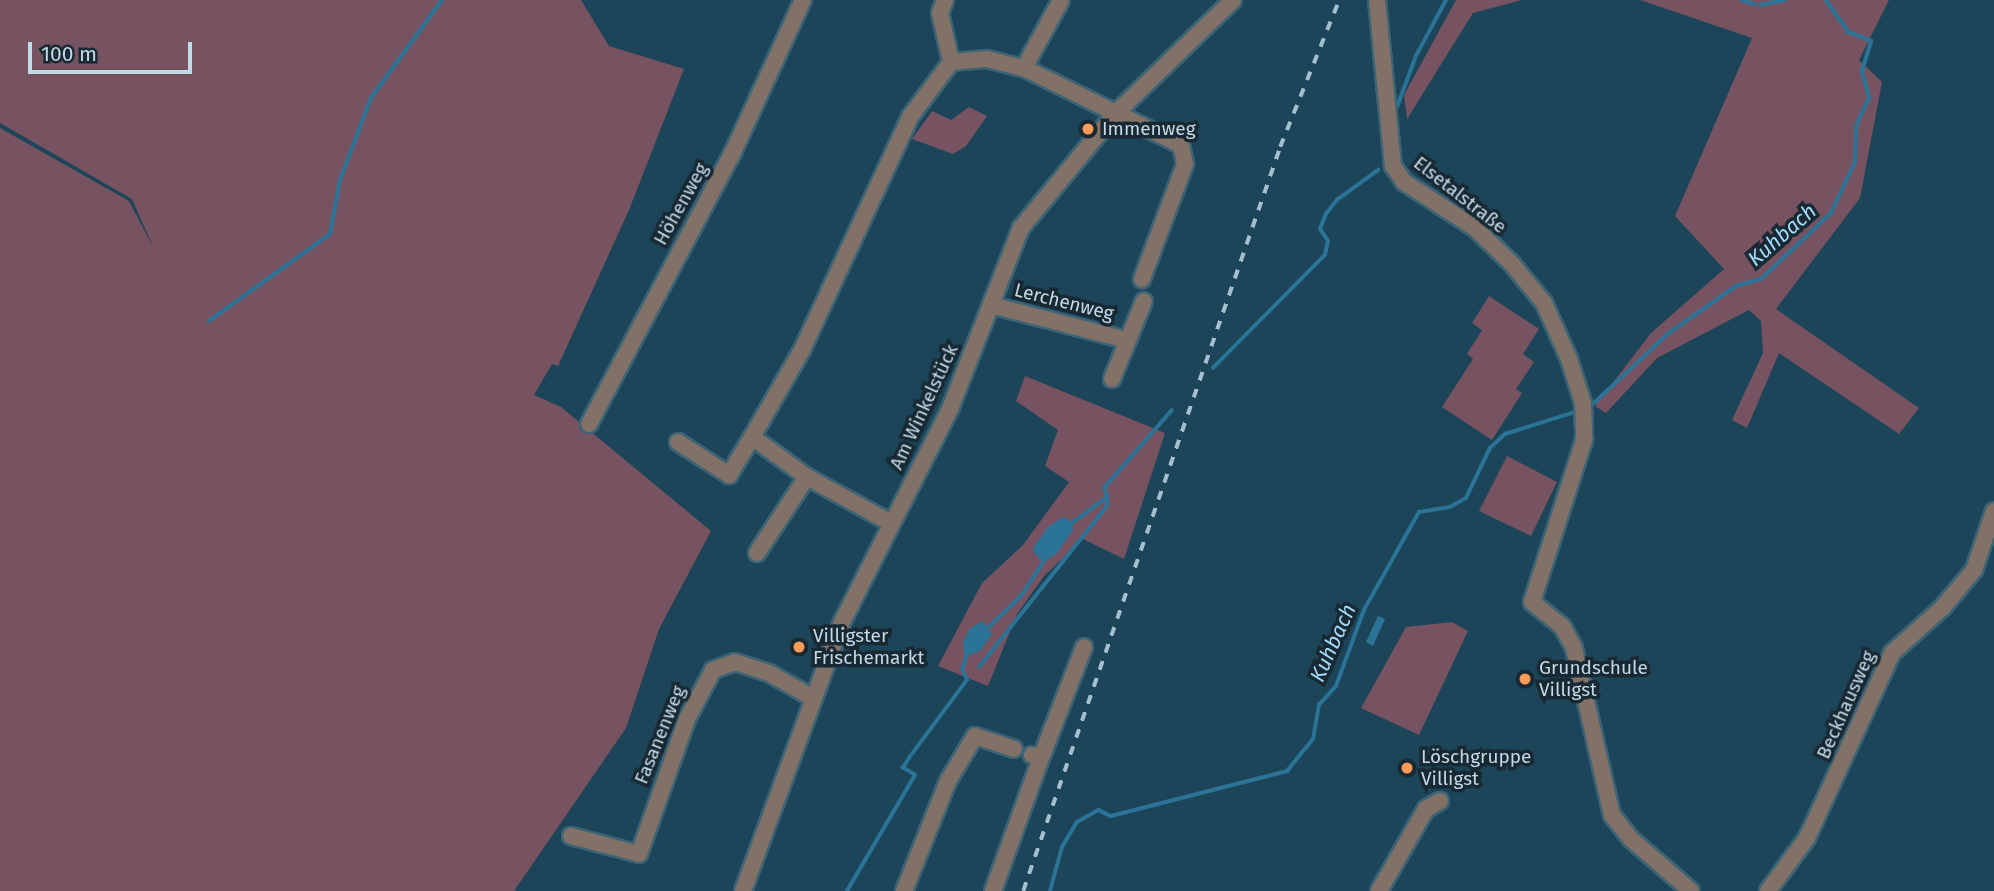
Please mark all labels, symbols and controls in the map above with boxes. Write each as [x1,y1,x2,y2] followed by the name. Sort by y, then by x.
[32,28,196,72] scale bar
[41,41,97,67] text: 100 m
[1102,118,1196,140] place label: Immenweg
[1080,121,1096,137] marker: Immenweg
[1409,152,1511,238] street label: Elsetalstraße
[649,159,713,249] street label: Höhenweg
[1743,198,1821,272] water label: Kuhbach
[1012,279,1116,325] street label: Lerchenweg
[885,341,963,473] street label: Am Winkelstück
[1305,600,1361,686] water label: Kuhbach
[813,625,924,669] place label: Villigster Frischemarkt
[791,639,807,655] marker: Villigster Frischemarkt
[1812,647,1880,763] street label: Beckhausweg
[1539,657,1648,701] place label: Grundschule Villigst
[1517,671,1533,687] marker: Grundschule Villigst
[630,683,690,787] street label: Fasanenweg
[1421,746,1531,790] place label: Löschgruppe Villigst
[1399,760,1415,776] marker: Löschgruppe Villigst

